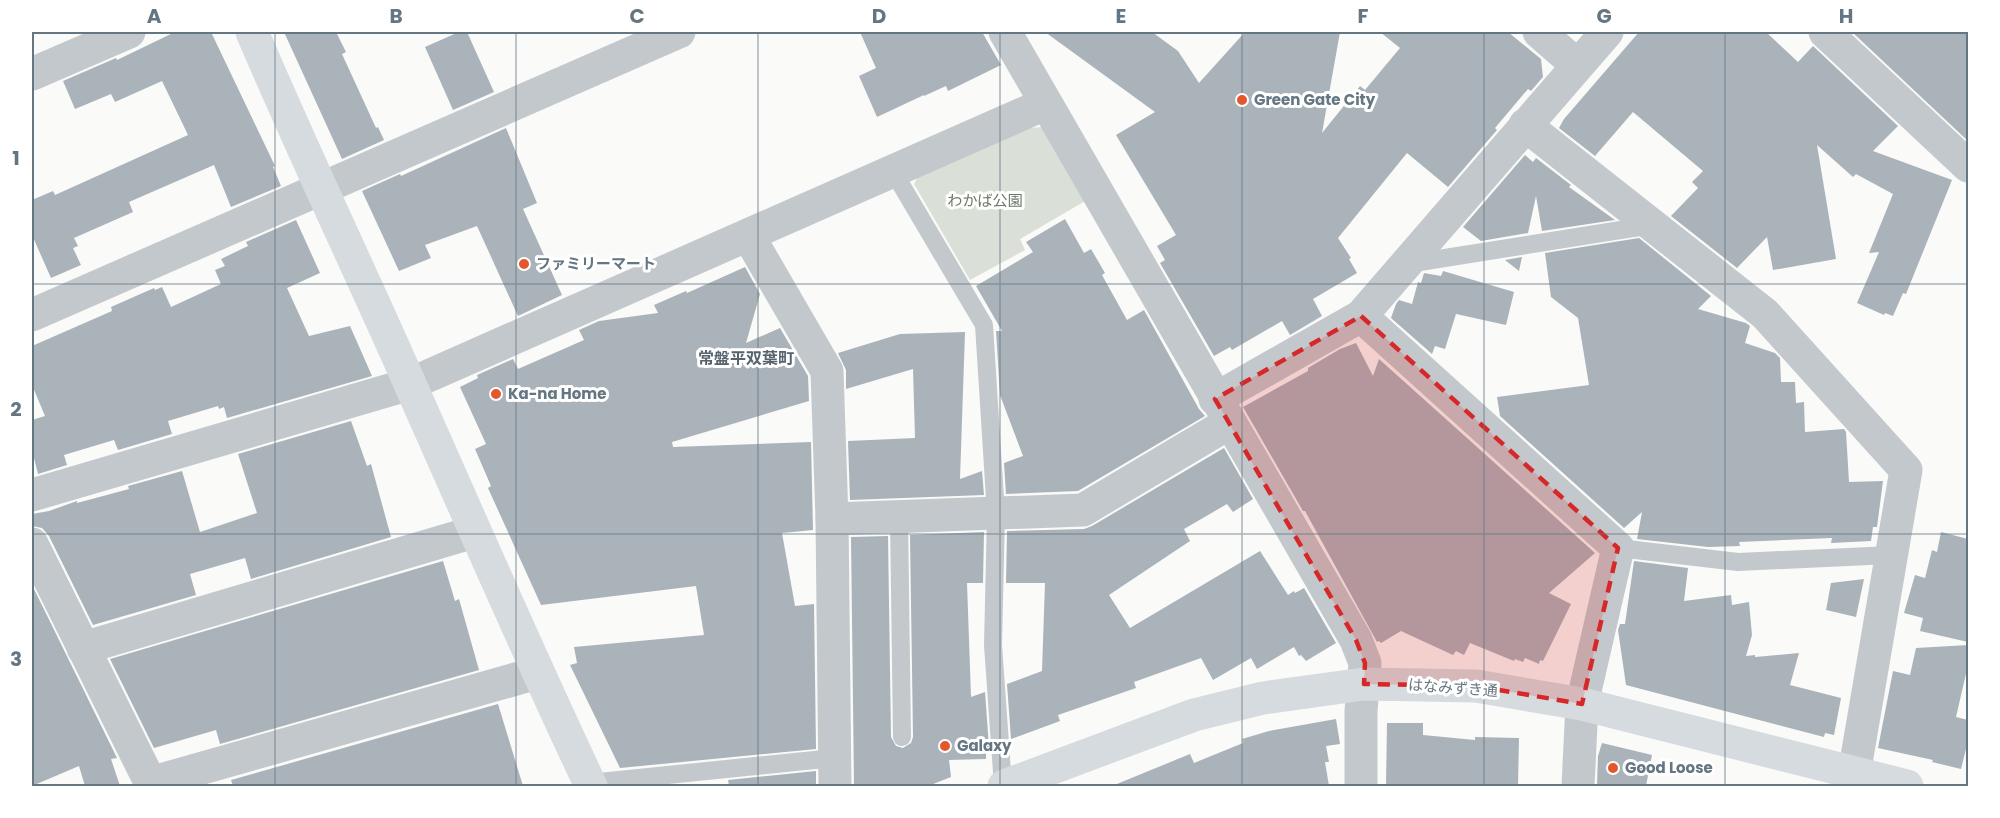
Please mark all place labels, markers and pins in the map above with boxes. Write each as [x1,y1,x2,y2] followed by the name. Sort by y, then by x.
[1254,89,1376,110] place label: Green Gate City
[1235,93,1249,107] marker: Green Gate City
[536,253,656,274] place label: ファミリーマート
[517,257,531,271] marker: ファミリーマート
[508,383,606,404] place label: Ka-na Home
[489,387,503,401] marker: Ka-na Home
[957,735,1012,756] place label: Galaxy
[938,739,952,753] marker: Galaxy
[1625,757,1713,778] place label: Good Loose
[1606,761,1620,775] marker: Good Loose

